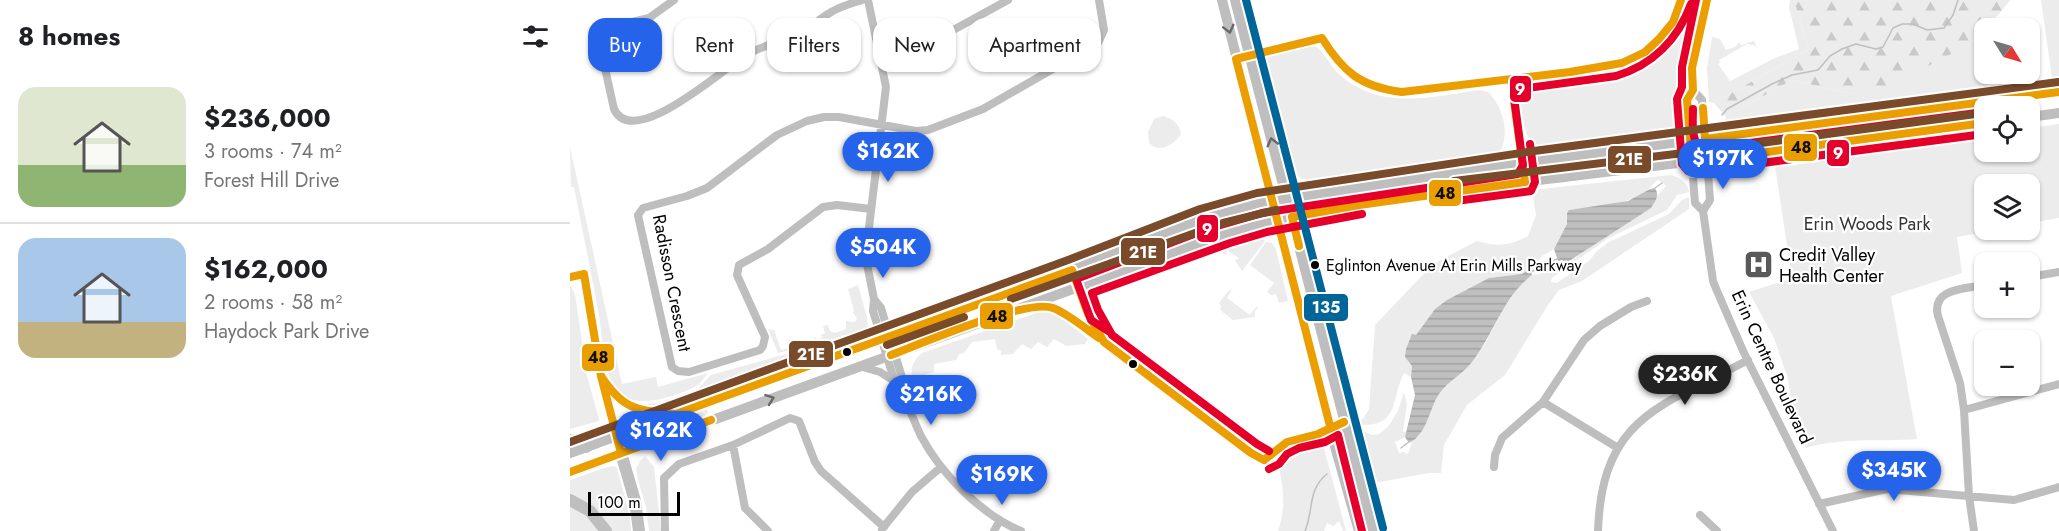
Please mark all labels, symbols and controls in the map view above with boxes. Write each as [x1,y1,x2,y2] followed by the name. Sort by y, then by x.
[18,17,120,55] text: 8 homes
[588,18,662,72] chip: Buy
[674,18,755,72] chip: Rent
[767,18,861,72] chip: Filters
[873,18,956,72] chip: New
[968,18,1101,72] chip: Apartment
[1974,18,2040,84] north arrow
[1974,18,2040,396] map controls
[519,20,552,53] icon: filters
[1222,24,1235,34] one-way arrow
[1509,75,1532,103] line badge: 9
[1515,78,1525,101] text: 9
[1974,96,2040,162] button: locate
[204,99,331,137] text: $236,000
[66,111,138,183] icon: home
[846,132,930,183] pin: $162K
[1783,133,1818,162] line badge: 48
[1790,136,1812,159] text: 48
[204,137,342,166] text: 3 rooms · 74 m²
[856,137,920,166] text: $162K
[1266,137,1279,147] one-way arrow
[1681,139,1765,190] pin: $197K
[1826,139,1850,167] line badge: 9
[1833,142,1843,165] text: 9
[1692,144,1754,173] text: $197K
[1607,145,1652,174] line badge: 21E
[1615,148,1643,171] text: 21E
[204,166,339,195] text: Forest Hill Drive
[1974,174,2040,240] button: layers
[1428,179,1462,207] line badge: 48
[1434,182,1456,205] text: 48
[1804,211,1930,237] park label: Erin Woods Park
[646,212,698,355] street label: Radisson Crescent
[1196,214,1219,243] line badge: 9
[1202,218,1212,241] text: 9
[841,228,925,279] pin: $504K
[850,233,916,262] text: $504K
[1120,237,1166,266] line badge: 21E
[1129,241,1157,264] text: 21E
[1779,242,1885,289] place label: Credit Valley Health Center
[1742,249,1774,281] hospital icon: Credit Valley Health Center
[204,250,328,288] text: $162,000
[1974,252,2040,318] button: +
[1326,254,1582,277] place label: Eglinton Avenue At Erin Mills Parkway
[1309,259,1321,271] marker: Eglinton Avenue At Erin Mills Parkway
[66,262,138,334] icon: home
[1725,286,1819,448] street label: Erin Centre Boulevard
[204,288,342,317] text: 2 rooms · 58 m²
[1303,293,1349,322] line badge: 135
[1312,296,1340,319] text: 135
[979,302,1014,330] line badge: 48
[986,305,1008,328] text: 48
[204,317,369,346] text: Haydock Park Drive
[1974,330,2040,396] button: −
[788,340,834,368] line badge: 21E
[581,343,615,372] line badge: 48
[797,343,825,366] text: 21E
[587,346,609,369] text: 48
[841,346,853,358] unlabelled marker
[1643,355,1727,406] pin: $236K
[1127,358,1139,370] unlabelled marker
[1652,360,1718,389] text: $236K
[889,375,973,426] pin: $216K
[899,380,963,409] text: $216K
[764,394,775,406] one-way arrow
[619,411,703,462] pin: $162K
[629,416,693,445] text: $162K
[1852,451,1936,502] pin: $345K
[960,455,1044,506] pin: $169K
[1861,456,1927,485] text: $345K
[970,460,1034,489] text: $169K
[588,489,680,516] scale bar
[597,491,641,514] text: 100 m

